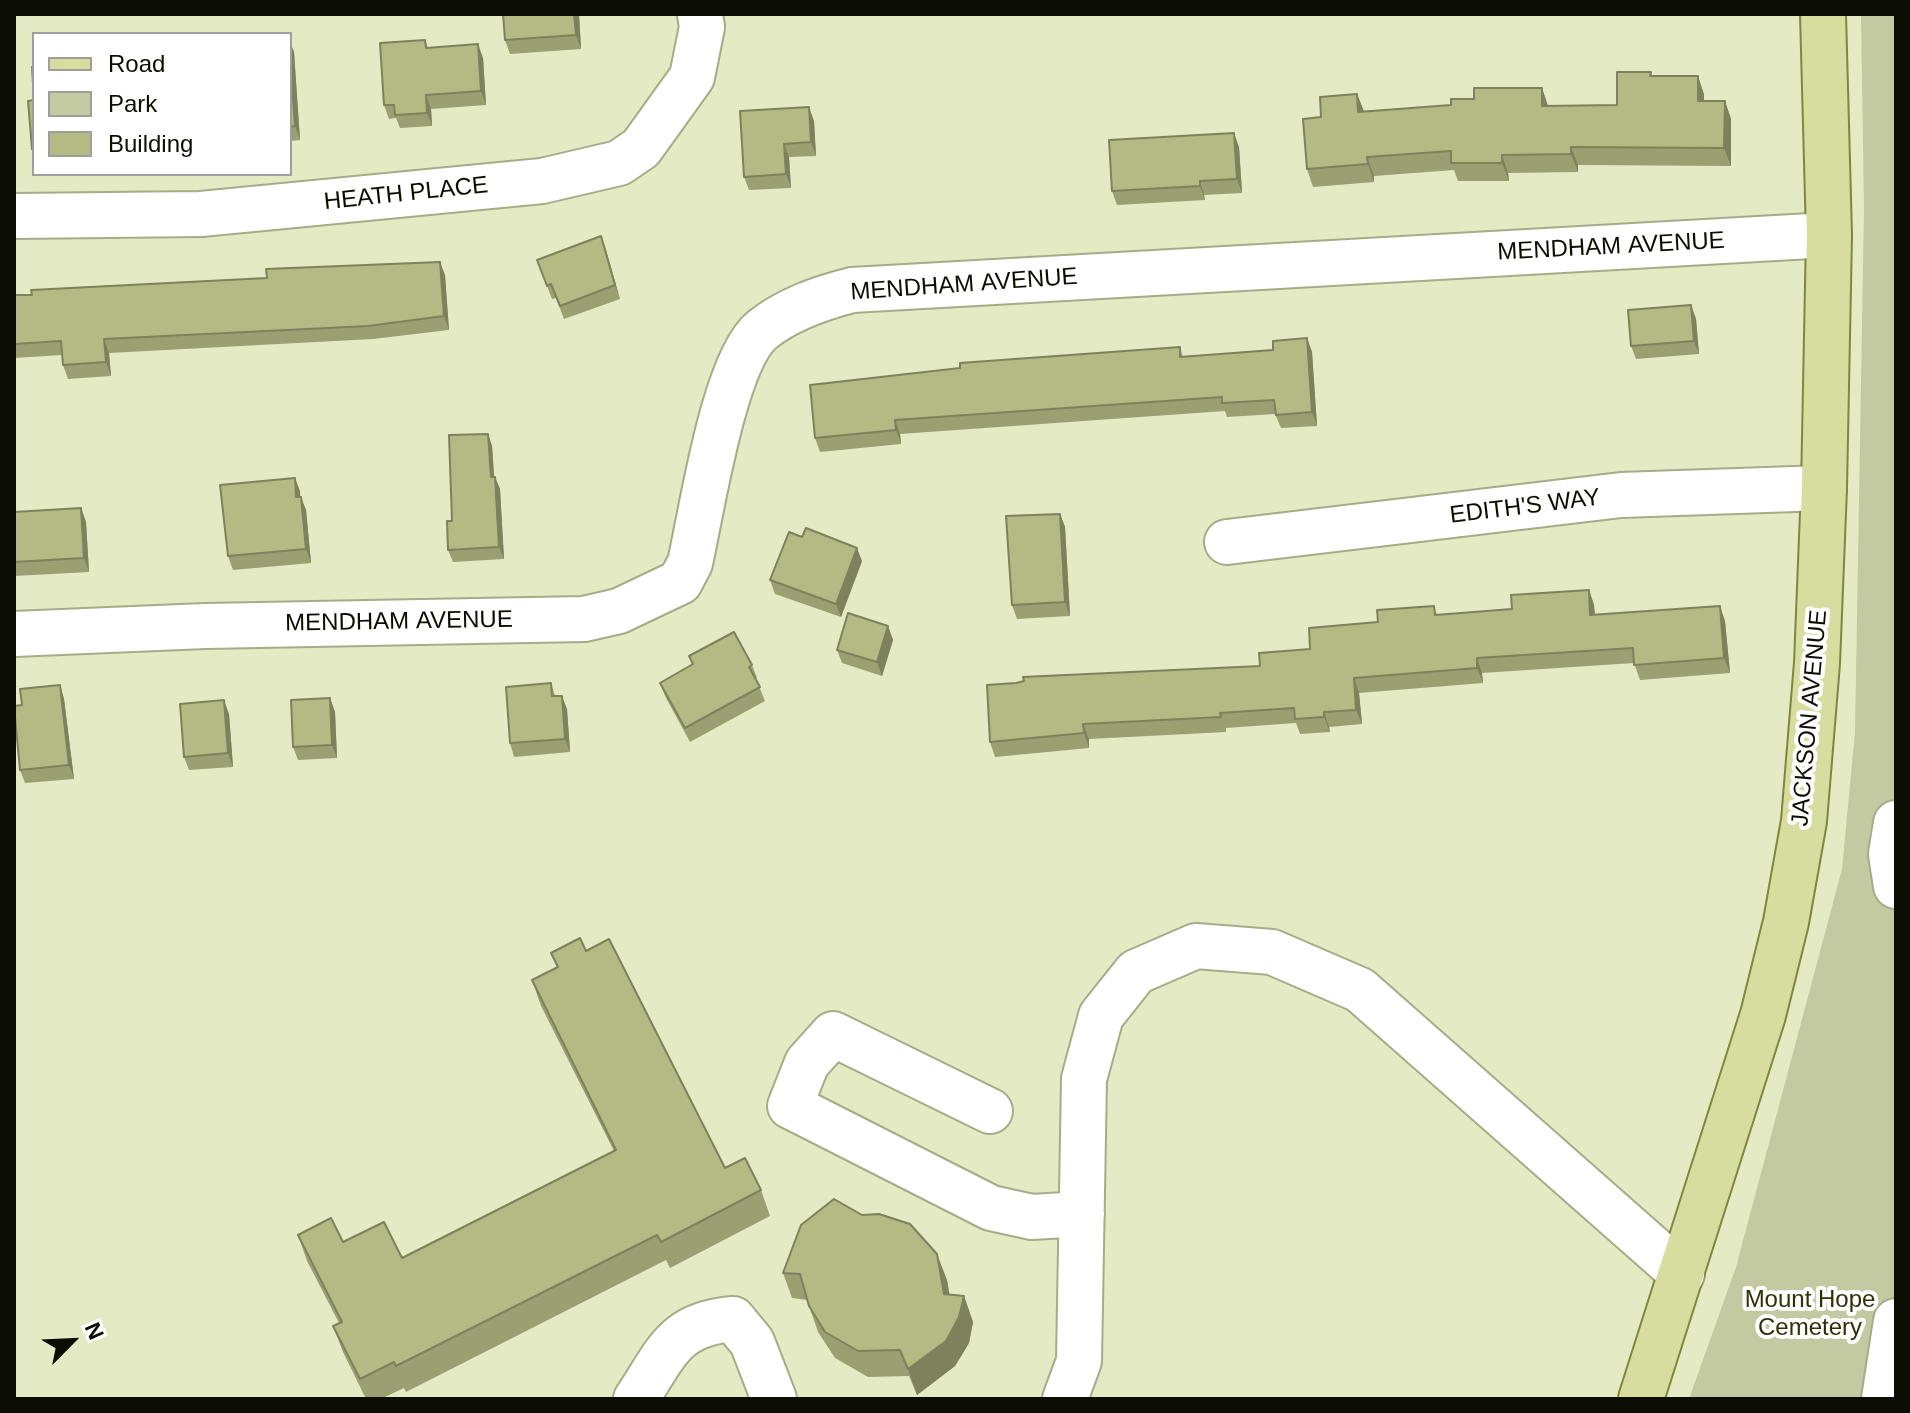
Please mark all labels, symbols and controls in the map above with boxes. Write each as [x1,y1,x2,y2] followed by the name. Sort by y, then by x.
[32,32,292,176] legend
[108,50,165,77] text: Road
[108,90,157,117] text: Park
[108,130,193,157] text: Building
[322,171,490,217] street label: HEATH PLACE
[1497,227,1725,267] street label: MENDHAM AVENUE
[849,263,1079,307] street label: MENDHAM AVENUE
[1448,483,1602,531] street label: EDITH'S WAY
[285,606,513,638] street label: MENDHAM AVENUE
[1786,609,1834,827] street label: JACKSON AVENUE
[1745,1286,1875,1342] park label: Mount Hope Cemetery
[32,1301,112,1381] north arrow
[80,1319,109,1343] text: N

